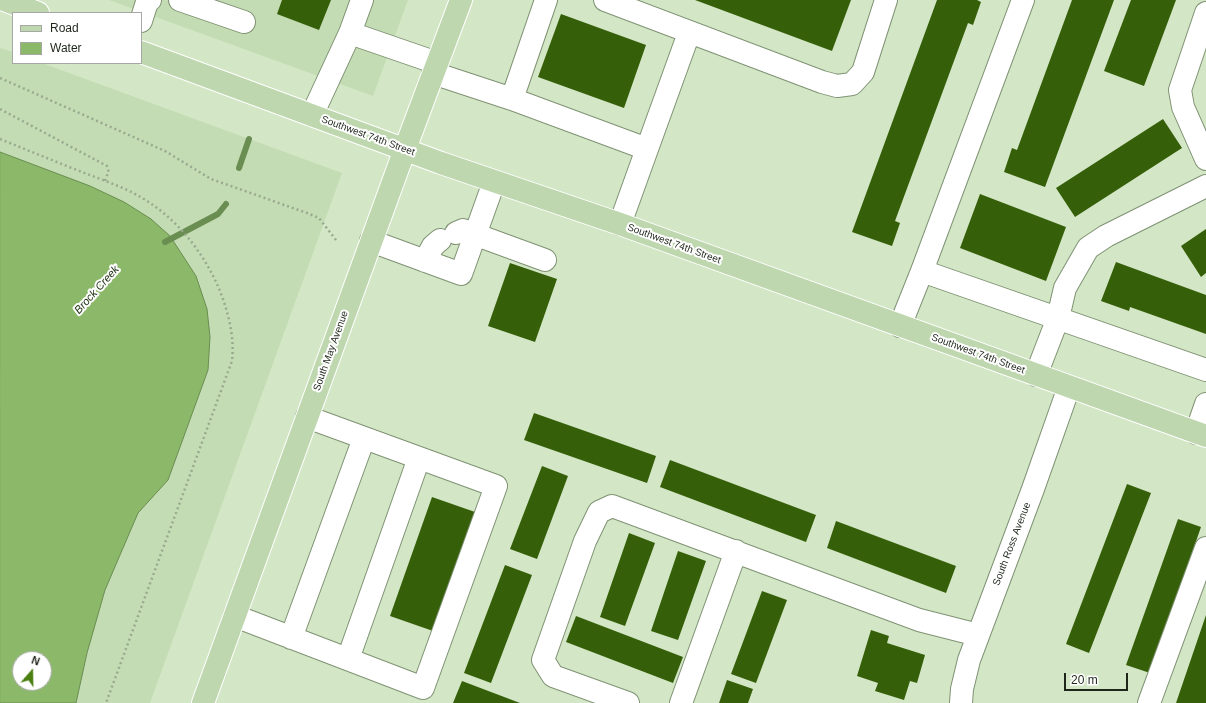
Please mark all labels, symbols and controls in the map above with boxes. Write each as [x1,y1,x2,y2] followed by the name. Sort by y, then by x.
[12,12,142,64] legend
[50,21,79,35] text: Road
[50,41,82,55] text: Water
[320,114,416,158] street label: Southwest 74th Street
[626,222,722,266] street label: Southwest 74th Street
[72,263,122,317] water label: Brock Creek
[311,309,351,393] street label: South May Avenue
[930,332,1026,376] street label: Southwest 74th Street
[991,501,1033,587] street label: South Ross Avenue
[12,651,52,691] north arrow
[30,654,42,668] text: N
[1066,665,1130,691] scale bar
[1071,673,1098,687] text: 20 m

